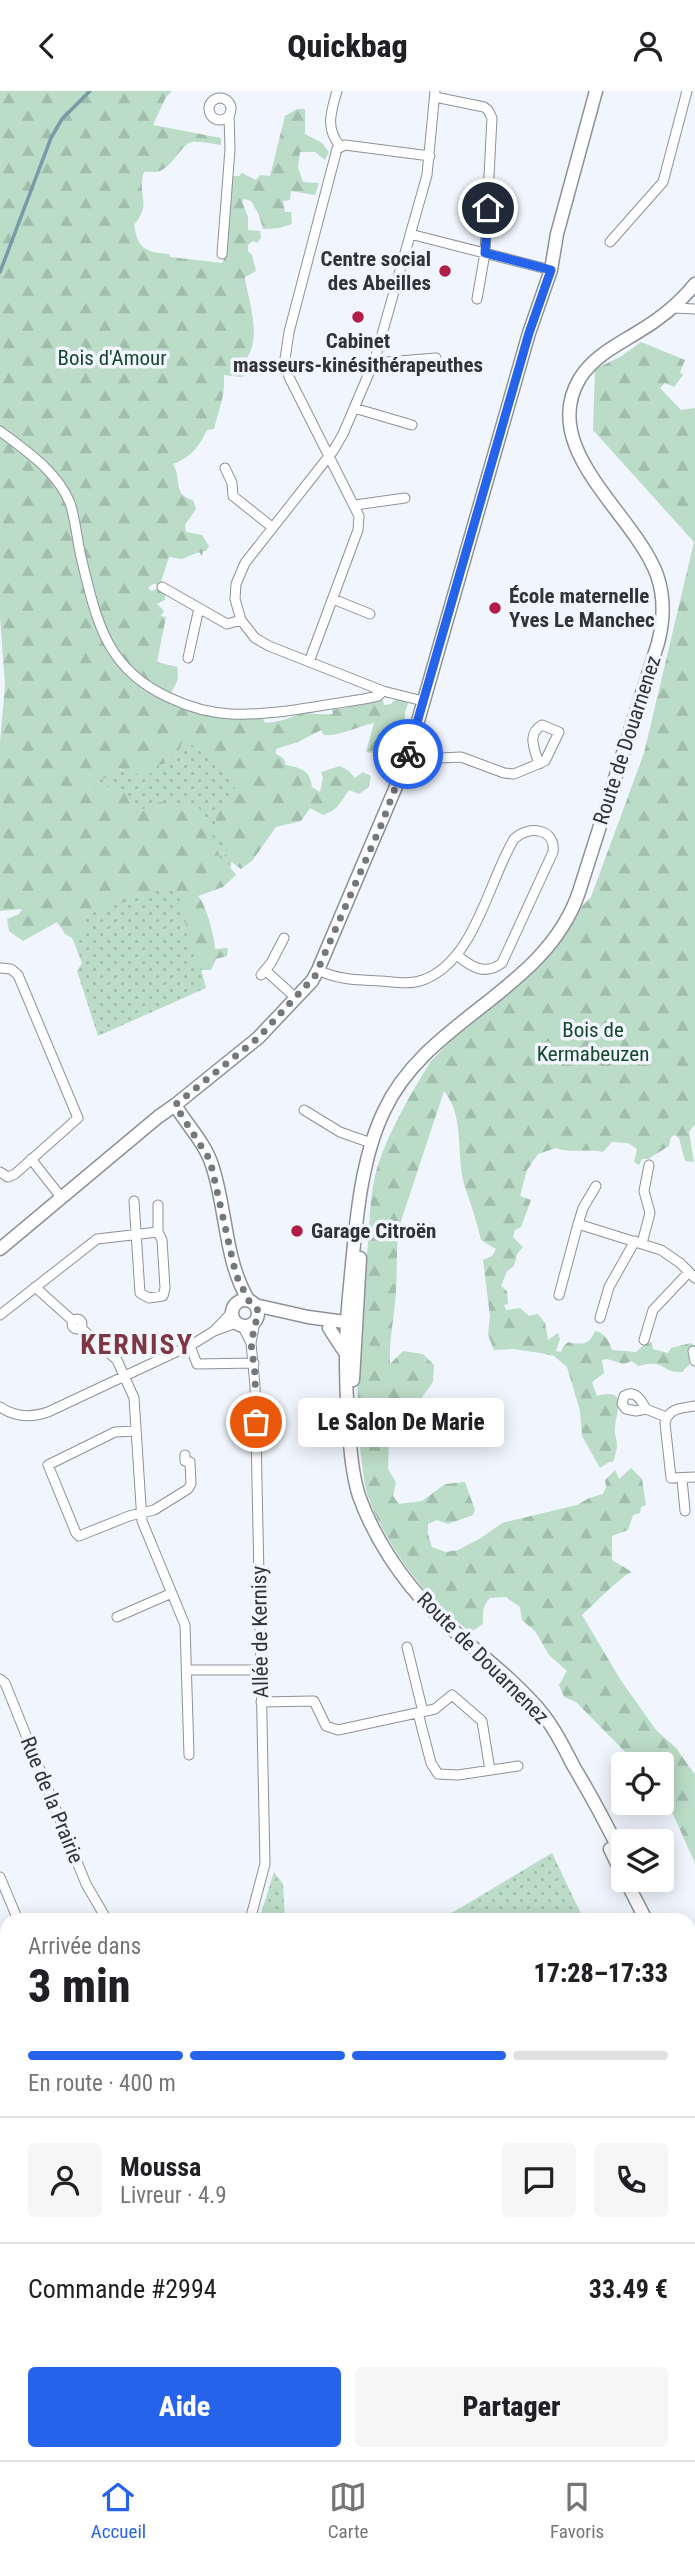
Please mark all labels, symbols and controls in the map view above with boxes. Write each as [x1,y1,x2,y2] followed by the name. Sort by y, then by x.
[28,27,66,65] icon: back
[287,27,408,65] text: Quickbag
[629,27,667,65] icon: person
[458,178,518,238] pin
[469,189,507,227] icon: home
[320,247,431,295] place label: Centre social des Abeilles
[437,263,453,279] marker: Centre social des Abeilles
[350,309,366,325] marker: Cabinet masseurs-kinésithérapeuthes
[233,329,483,377] place label: Cabinet masseurs-kinésithérapeuthes
[57,346,167,370] park label: Bois d'Amour
[509,584,655,632] place label: École maternelle Yves Le Manchec
[487,600,503,616] marker: École maternelle Yves Le Manchec
[588,653,666,827] street label: Route de Douarnenez
[373,719,443,789] courier
[389,735,427,773] icon: bike
[537,1018,649,1066] park label: Bois de Kermabeuzen
[311,1219,436,1243] place label: Garage Citroën
[289,1223,305,1239] marker: Garage Citroën
[80,1328,194,1361] district label: KERNISY
[226,1392,286,1452] pin
[298,1397,504,1447] callout: Le Salon De Marie
[237,1403,275,1441] icon: bag
[318,1409,484,1436] text: Le Salon De Marie
[247,1566,273,1698] street label: Allée de Kernisy
[412,1587,554,1729] street label: Route de Douarnenez
[16,1733,88,1867] street label: Rue de la Prairie
[611,1752,674,1892] map controls
[611,1752,674,1815] button: locate
[611,1829,674,1892] button: layers
[28,1933,141,1960] text: Arrivée dans
[534,1958,668,1988] text: 17:28–17:33
[28,1959,131,2013] text: 3 min
[28,2070,176,2097] text: En route · 400 m
[28,2143,102,2217] button: person
[502,2143,576,2217] button: chat
[594,2143,668,2217] button: phone
[120,2152,201,2182] text: Moussa
[120,2182,227,2209] text: Livreur · 4.9
[28,2274,217,2304] text: Commande #2994
[589,2274,668,2304] text: 33.49 €
[28,2367,341,2447] button: Aide
[355,2367,668,2447] button: Partager
[91,2478,146,2543] tab: Accueil
[328,2478,368,2543] tab: Carte
[550,2478,604,2543] tab: Favoris

